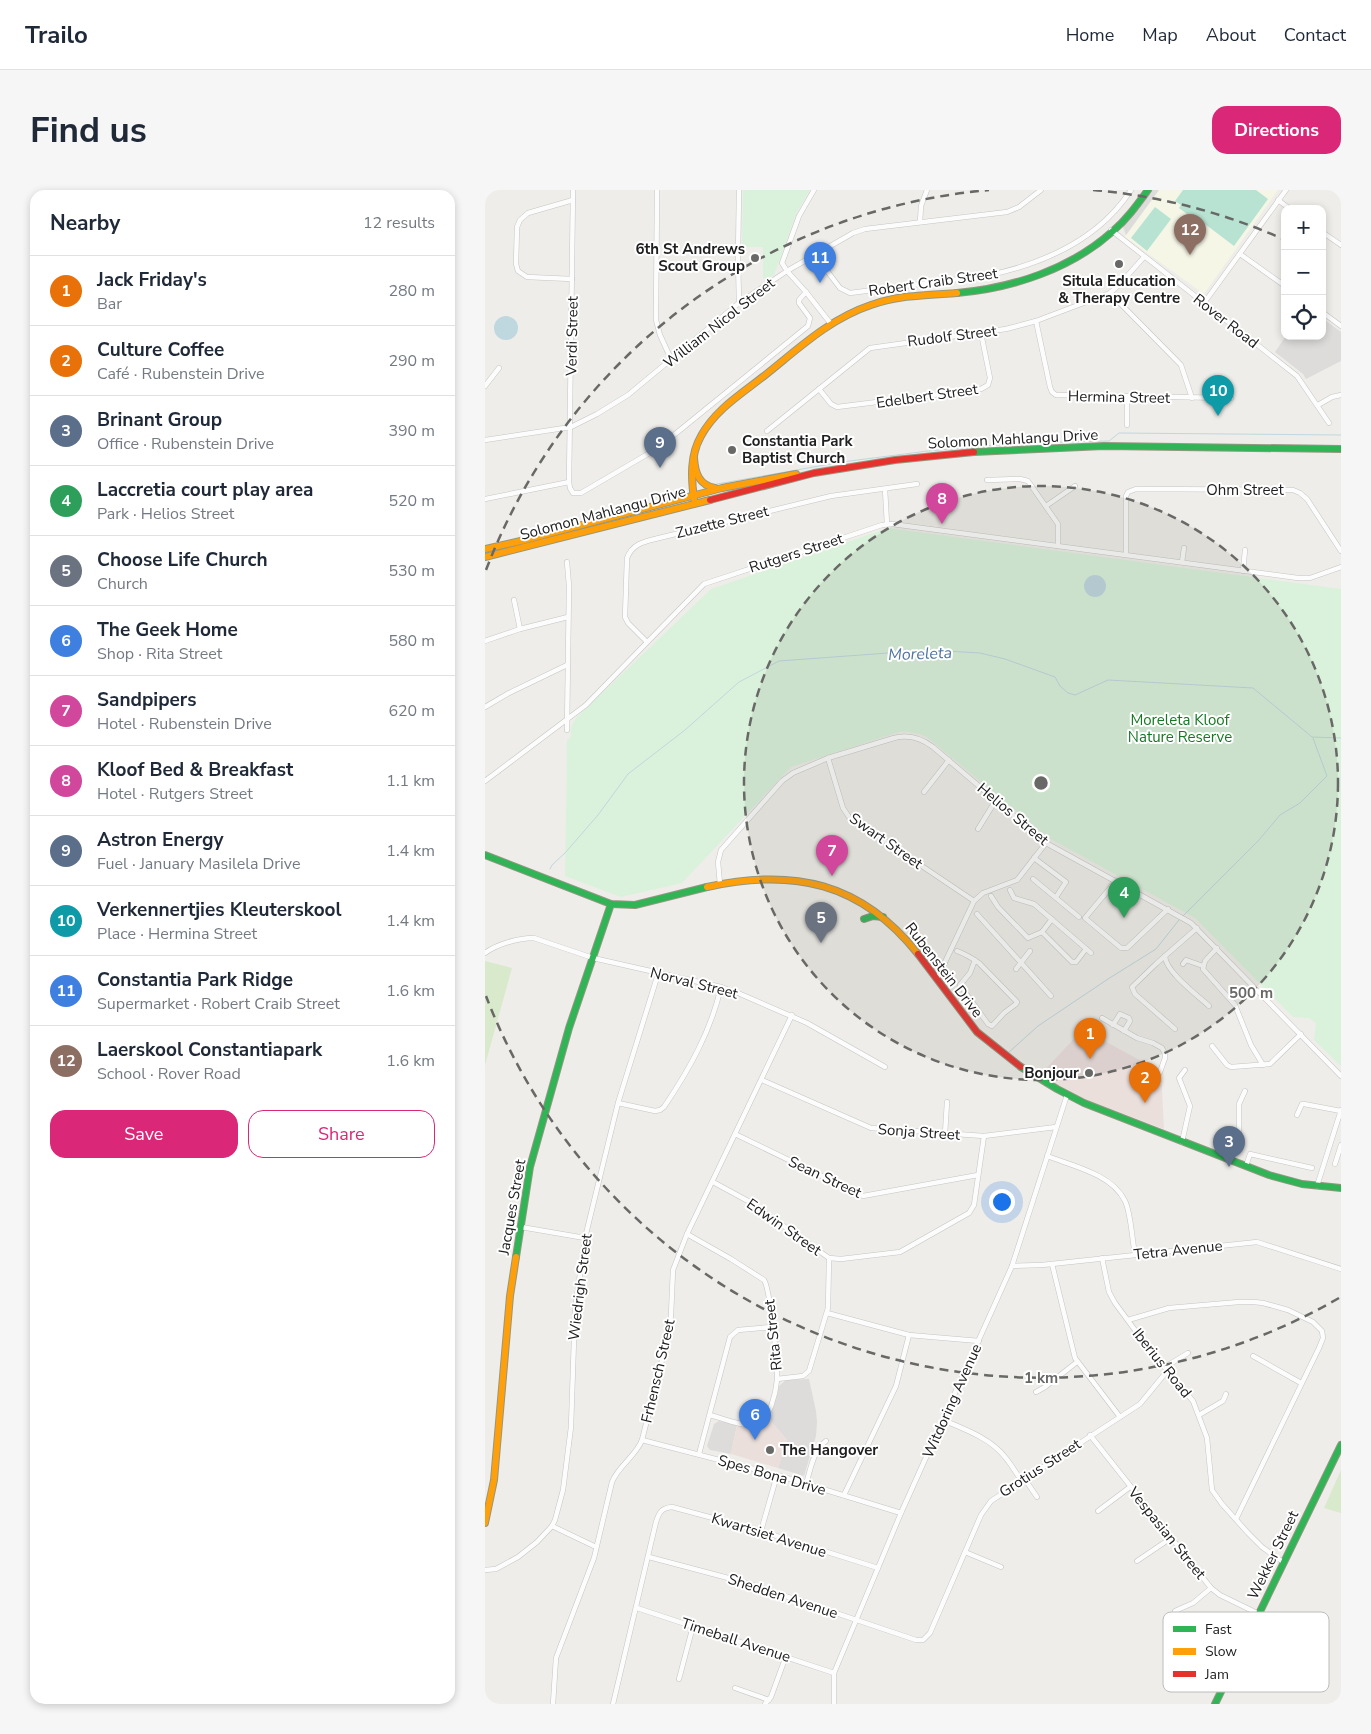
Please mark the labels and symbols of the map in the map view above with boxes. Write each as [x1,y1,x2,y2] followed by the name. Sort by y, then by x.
[1174,214,1206,255] pin: 12
[636,239,745,276] place label: 6th St Andrews Scout Group
[804,242,836,283] pin: 11
[749,252,761,264] marker: 6th St Andrews Scout Group
[1113,258,1125,270] marker: Situla Education & Therapy Centre
[867,263,1000,301] street label: Robert Craib Street
[1058,271,1180,308] place label: Situla Education & Therapy Centre
[659,273,779,373] street label: William Nicol Street
[1189,289,1263,353] street label: Rover Road
[561,295,583,377] street label: Verdi Street
[906,321,998,351] street label: Rudolf Street
[1202,375,1234,416] pin: 10
[875,379,980,413] street label: Edelbert Street
[1068,386,1171,408] street label: Hermina Street
[927,425,1099,453] street label: Solomon Mahlangu Drive
[644,427,676,468] pin: 9
[742,431,853,468] place label: Constantia Park Baptist Church
[726,444,738,456] marker: Constantia Park Baptist Church
[1206,480,1285,500] street label: Ohm Street
[518,481,688,545] street label: Solomon Mahlangu Drive
[926,483,958,524] pin: 8
[674,501,771,543] street label: Zuzette Street
[746,528,846,578] street label: Rutgers Street
[888,642,952,666] water label: Moreleta
[1128,710,1232,747] park label: Moreleta Kloof Nature Reserve
[1032,774,1050,792] centre of rings
[973,778,1054,850] street label: Helios Street
[845,808,927,874] street label: Swart Street
[816,835,848,876] pin: 7
[1108,877,1140,918] pin: 4
[805,902,837,943] pin: 5
[901,918,987,1022] street label: Rubenstein Drive
[648,962,741,1004] street label: Norval Street
[1229,983,1273,1003] text: 500 m
[1074,1018,1106,1059] pin: 1
[1129,1062,1161,1103] pin: 2
[1024,1063,1079,1083] place label: Bonjour
[1083,1067,1095,1079] marker: Bonjour
[877,1119,962,1145] street label: Sonja Street
[1213,1126,1245,1167] pin: 3
[785,1151,865,1203] street label: Sean Street
[494,1157,530,1257] street label: Jacques Street
[989,1189,1015,1215] your location
[743,1194,826,1261] street label: Edwin Street
[564,1232,597,1342] street label: Wiedrigh Street
[1133,1235,1223,1265] street label: Tetra Avenue
[759,1298,787,1372] street label: Rita Street
[636,1316,680,1425] street label: Frhensch Street
[1128,1324,1196,1402] street label: Iberius Road
[918,1341,986,1461] street label: Witdoring Avenue
[1024,1368,1058,1388] text: 1 km
[739,1399,771,1440] pin: 6
[995,1434,1085,1502] street label: Grotius Street
[780,1440,878,1460] place label: The Hangover
[764,1444,776,1456] marker: The Hangover
[716,1450,828,1500] street label: Spes Bona Drive
[1123,1482,1211,1584] street label: Vespasian Street
[1243,1507,1303,1603] street label: Wekker Street
[709,1508,829,1562] street label: Kwartsiet Avenue
[725,1569,841,1623] street label: Shedden Avenue
[1163,1612,1329,1692] legend
[679,1613,793,1667] street label: Timeball Avenue
[1205,1620,1231,1639] text: Fast
[1205,1642,1237,1661] text: Slow
[1204,1665,1229,1684] text: Jam

